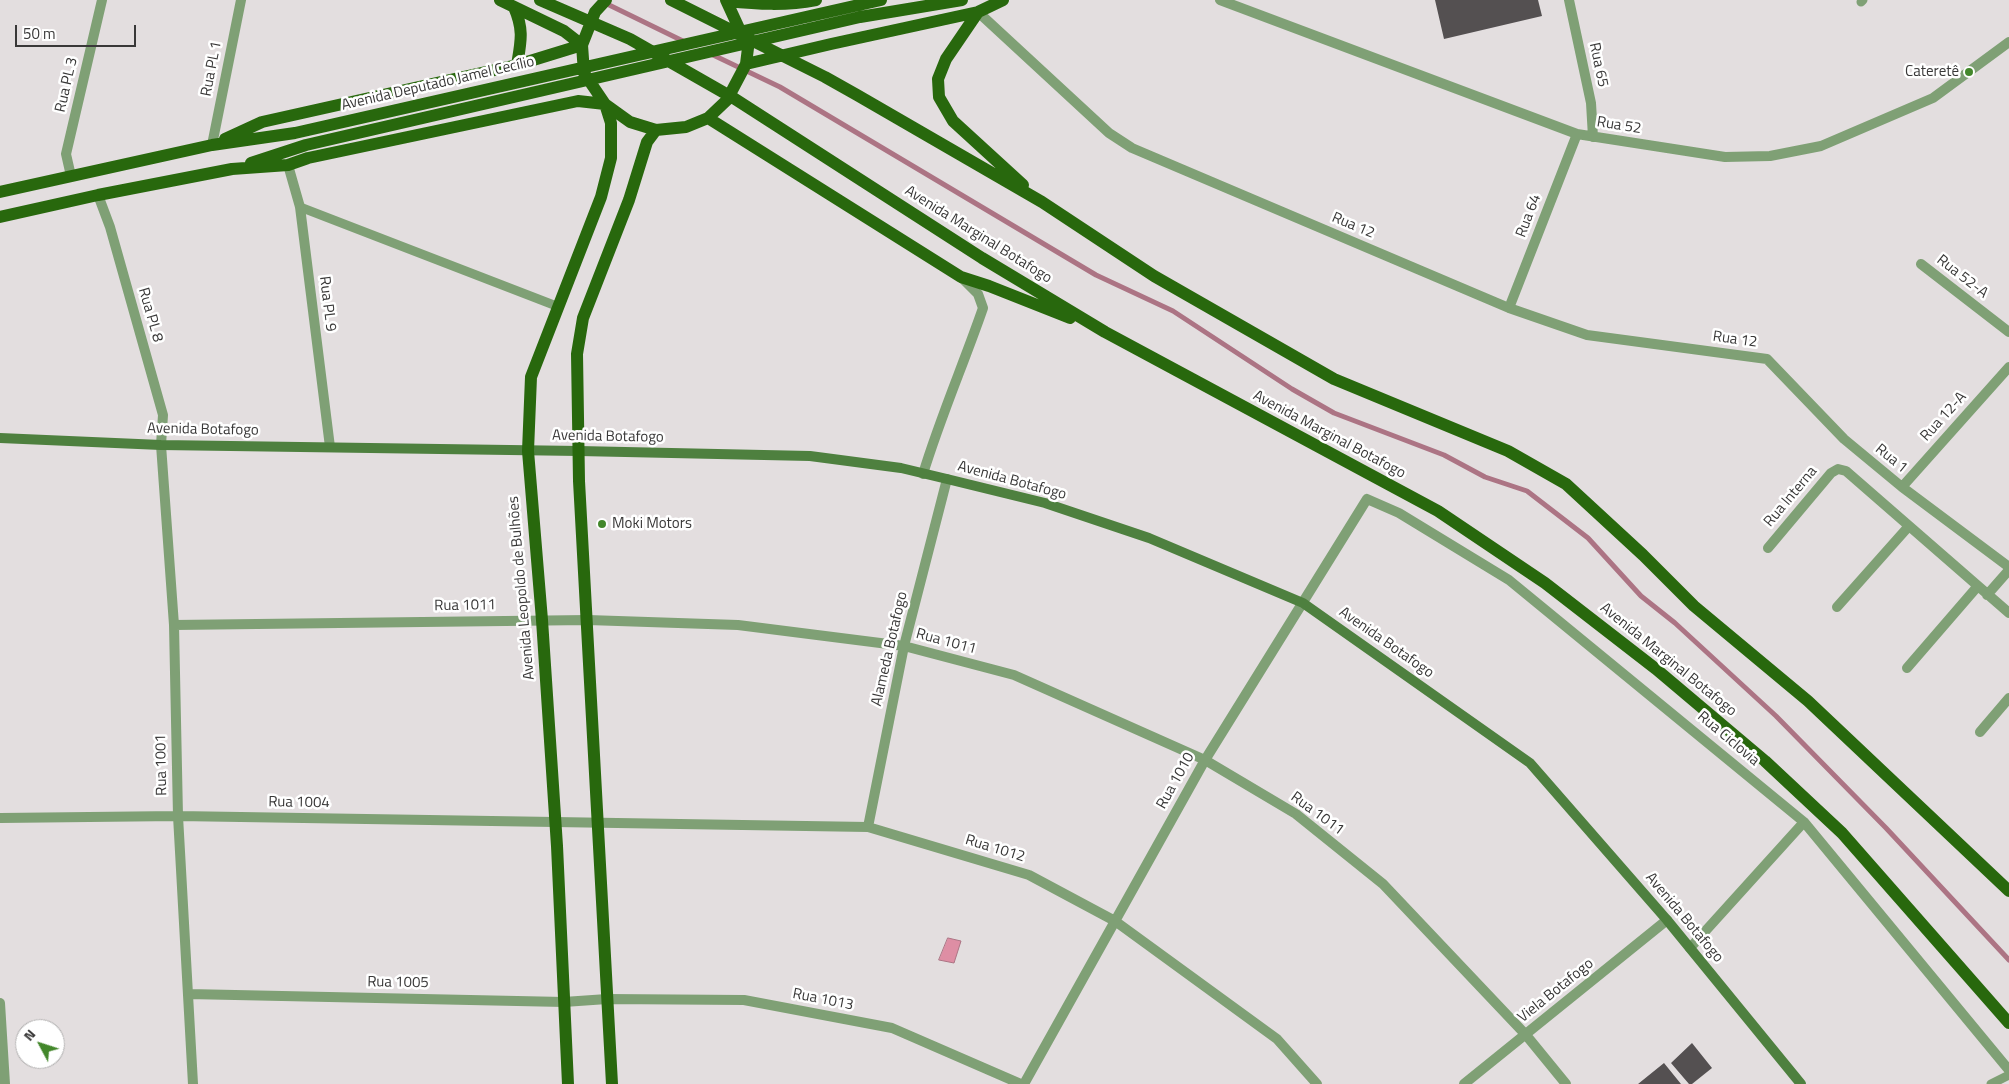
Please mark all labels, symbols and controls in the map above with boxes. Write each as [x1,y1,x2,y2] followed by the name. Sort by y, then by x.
[18,15,139,47] scale bar
[23,22,56,45] text: 50 m
[198,40,226,98] street label: Rua PL 1
[1585,41,1611,89] street label: Rua 65
[340,53,536,115] street label: Avenida Deputado Jamel Cecílio
[52,56,82,114] street label: Rua PL 3
[1905,63,1959,81] place label: Cateretê
[1963,66,1975,78] marker: Cateretê
[1595,114,1643,138] street label: Rua 52
[901,182,1055,288] street label: Avenida Marginal Botafogo
[1513,192,1545,240] street label: Rua 64
[1329,209,1377,243] street label: Rua 12
[1933,251,1991,303] street label: Rua 52-A
[315,275,339,333] street label: Rua PL 9
[134,286,166,344] street label: Rua PL 8
[1712,328,1758,352] street label: Rua 12
[1250,387,1408,483] street label: Avenida Marginal Botafogo
[1917,389,1971,445] street label: Rua 12-A
[147,420,259,440] street label: Avenida Botafogo
[552,427,664,447] street label: Avenida Botafogo
[1871,441,1911,477] street label: Rua 1
[956,458,1068,504] street label: Avenida Botafogo
[1761,463,1821,531] street label: Rua Interna
[505,495,539,681] street label: Avenida Leopoldo de Bulhões
[612,515,692,533] place label: Moki Motors
[596,518,608,530] marker: Moki Motors
[868,590,912,708] street label: Alameda Botafogo
[434,596,496,616] street label: Rua 1011
[1596,599,1740,721] street label: Avenida Marginal Botafogo
[1335,604,1437,682] street label: Avenida Botafogo
[914,625,978,659] street label: Rua 1011
[1693,708,1763,770] street label: Rua Ciclovia
[152,734,172,796] street label: Rua 1001
[1153,750,1199,812] street label: Rua 1010
[1287,789,1347,839] street label: Rua 1011
[268,793,330,813] street label: Rua 1004
[963,831,1027,867] street label: Rua 1012
[1641,869,1727,967] street label: Avenida Botafogo
[1515,955,1597,1027] street label: Viela Botafogo
[367,973,429,993] street label: Rua 1005
[791,985,855,1015] street label: Rua 1013
[15,1019,65,1069] north arrow
[18,1024,40,1045] text: N

